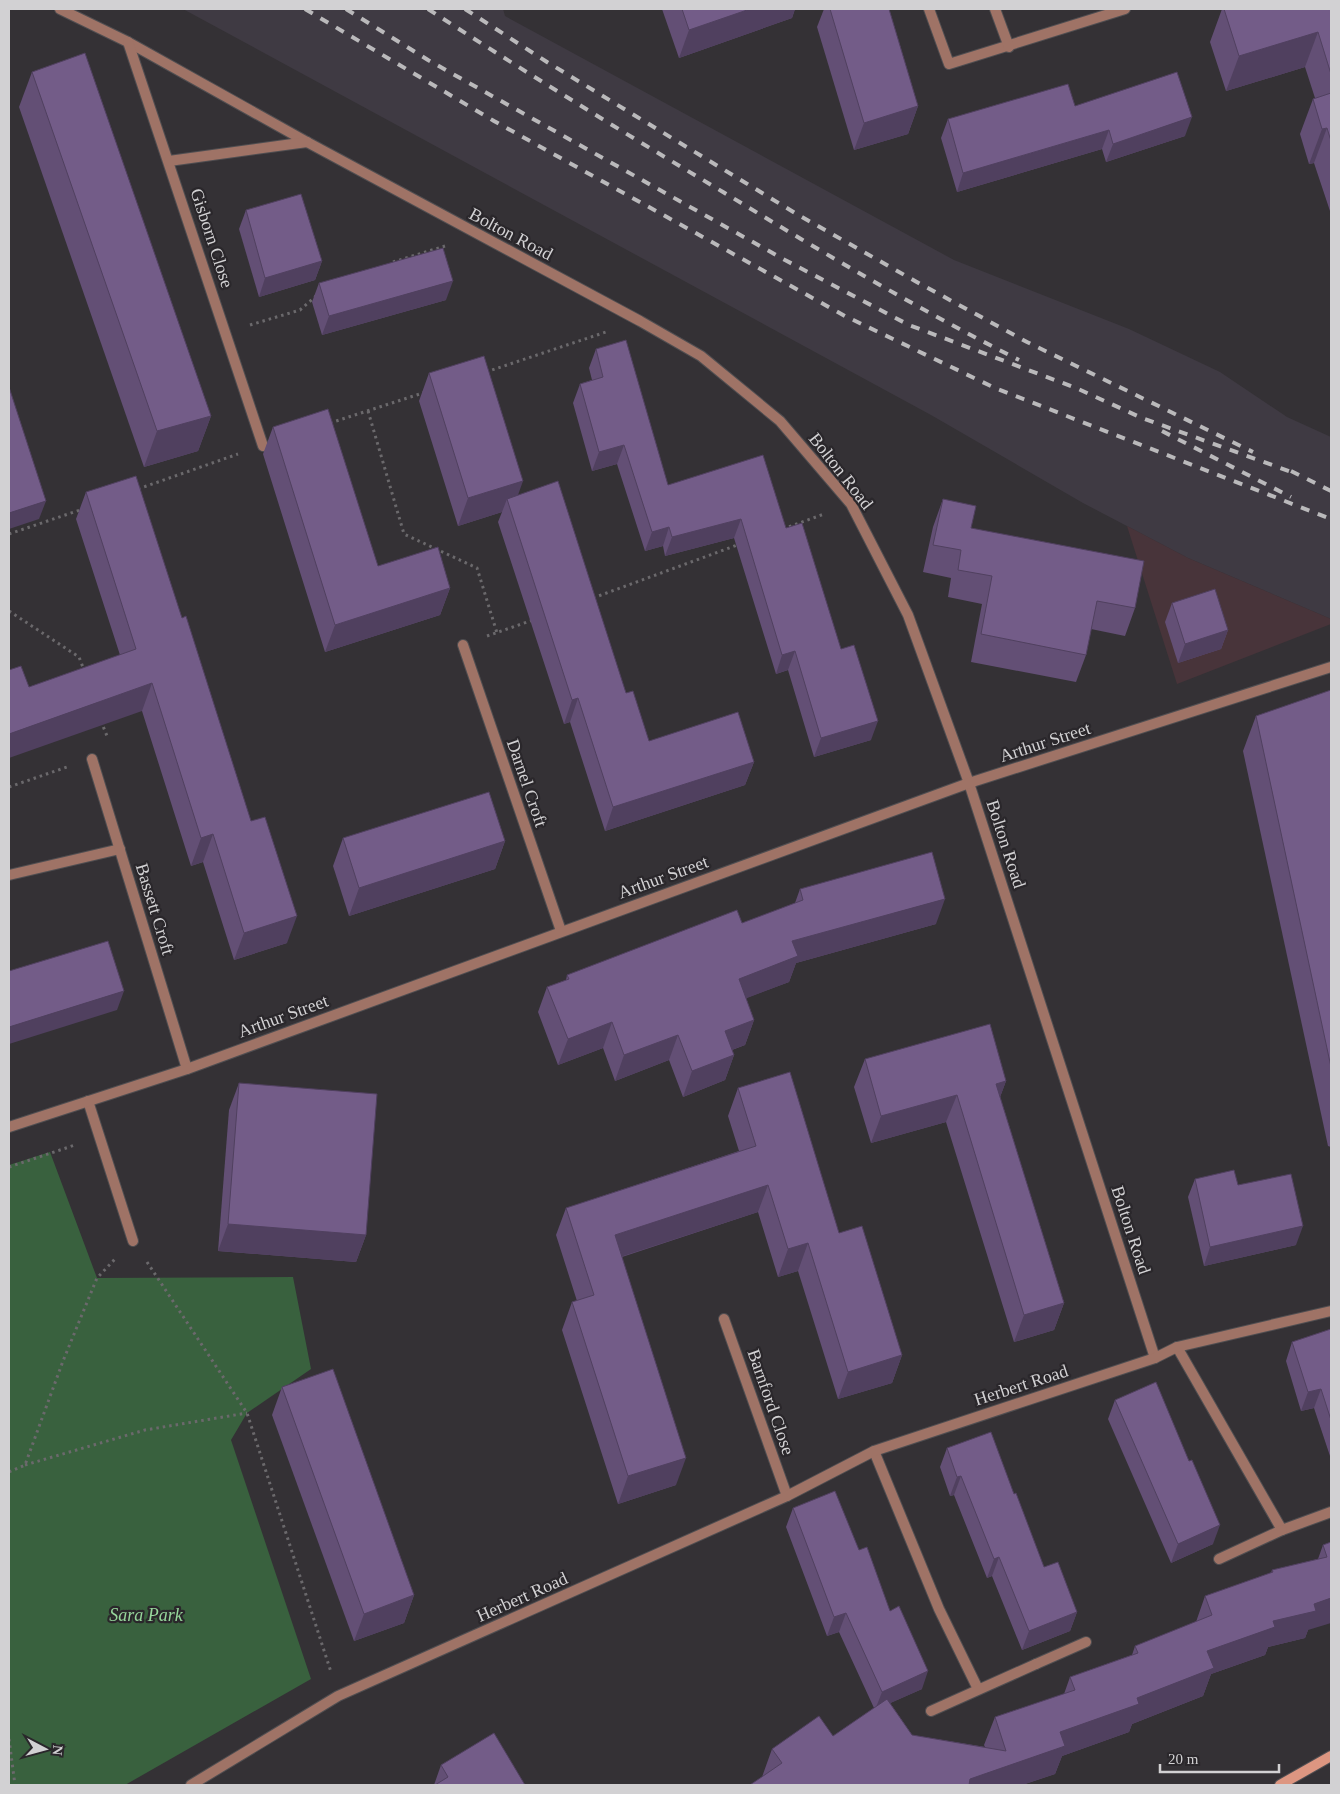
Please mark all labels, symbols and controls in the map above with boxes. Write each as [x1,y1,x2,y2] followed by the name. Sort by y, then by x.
[186,186,238,290] street label: Gisborn Close
[466,204,556,264] street label: Bolton Road
[805,429,877,513] street label: Bolton Road
[997,718,1093,766] street label: Arthur Street
[503,737,551,829] street label: Darnel Croft
[982,797,1030,891] street label: Bolton Road
[615,851,711,903] street label: Arthur Street
[132,861,178,957] street label: Bassett Croft
[235,990,331,1042] street label: Arthur Street
[1107,1183,1155,1277] street label: Bolton Road
[744,1347,798,1457] street label: Barnford Close
[972,1360,1070,1410] street label: Herbert Road
[473,1568,571,1626] street label: Herbert Road
[109,1605,184,1625] park label: Sara Park
[20,1724,70,1774] north arrow
[1160,1742,1279,1774] scale bar
[49,1744,65,1756] text: N
[1168,1751,1199,1767] text: 20 m

